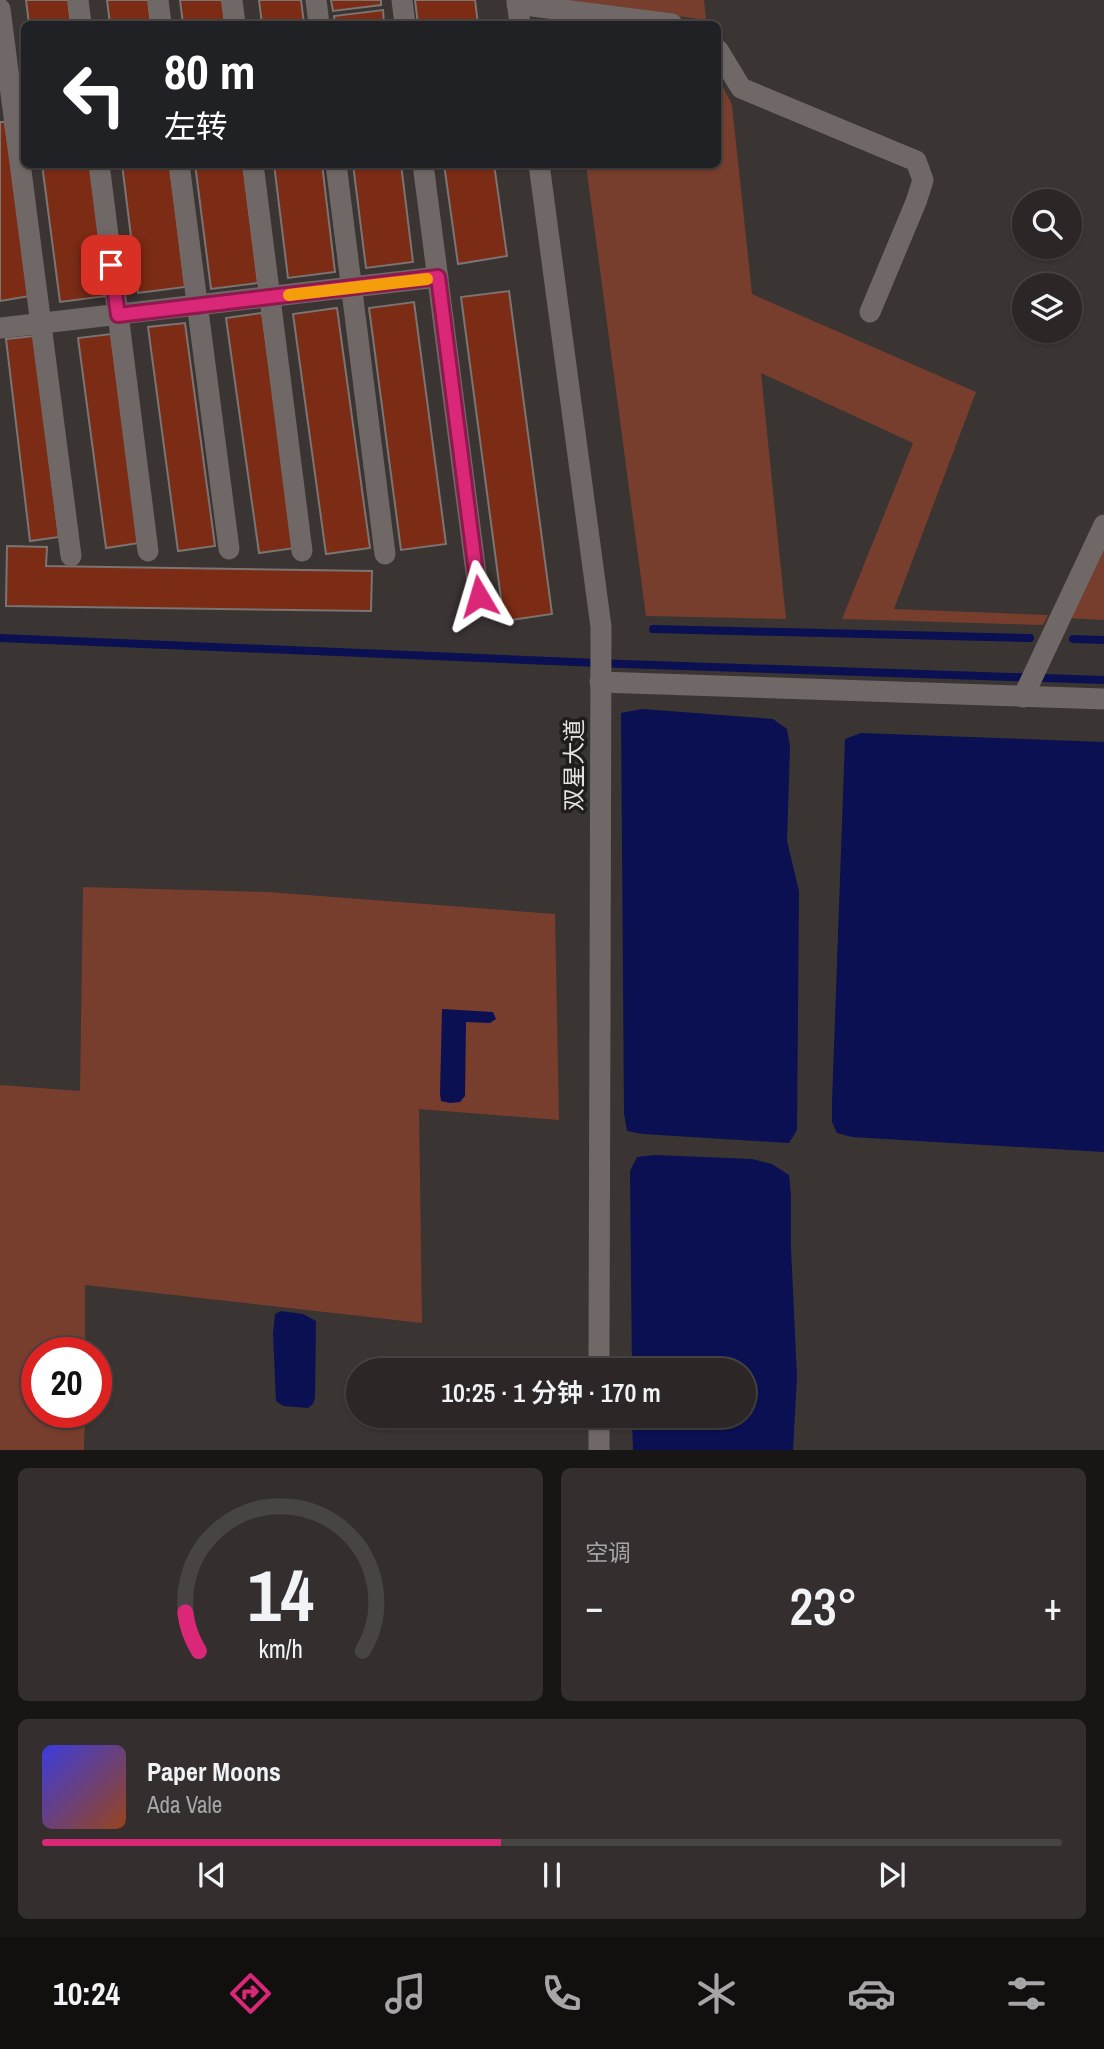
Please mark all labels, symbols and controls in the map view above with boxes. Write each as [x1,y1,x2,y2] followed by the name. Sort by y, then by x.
[164,38,256,104] text: 80 m
[49,49,140,140] icon: left
[164,105,228,148] text: 左转
[1012,189,1082,343] map controls
[1012,189,1082,259] button: search
[81,235,141,295] pin
[92,246,130,284] icon: arrive
[1012,273,1082,343] button: layers
[442,559,516,633] position arrow
[558,719,589,811] street label: 双星大道
[21,1337,112,1428] speed limit sign: 20
[441,1375,661,1410] text: 10:25 · 1 分钟 · 170 m
[585,1537,631,1568] text: 空调
[247,1546,314,1644] text: 14
[789,1571,858,1641] text: 23°
[585,1581,603,1632] text: −
[1044,1581,1062,1632] text: +
[258,1631,303,1665] text: km/h
[147,1754,281,1789] text: Paper Moons
[147,1789,222,1820] text: Ada Vale
[193,1856,231,1894] icon: previous
[533,1856,571,1894] icon: pause
[873,1856,911,1894] icon: next
[226,1969,275,2018] icon: directions
[381,1969,430,2018] icon: music
[537,1969,586,2018] icon: phone
[692,1969,741,2018] icon: climate
[847,1969,896,2018] icon: car
[1002,1969,1051,2018] icon: filters
[53,1972,120,2015] text: 10:24

